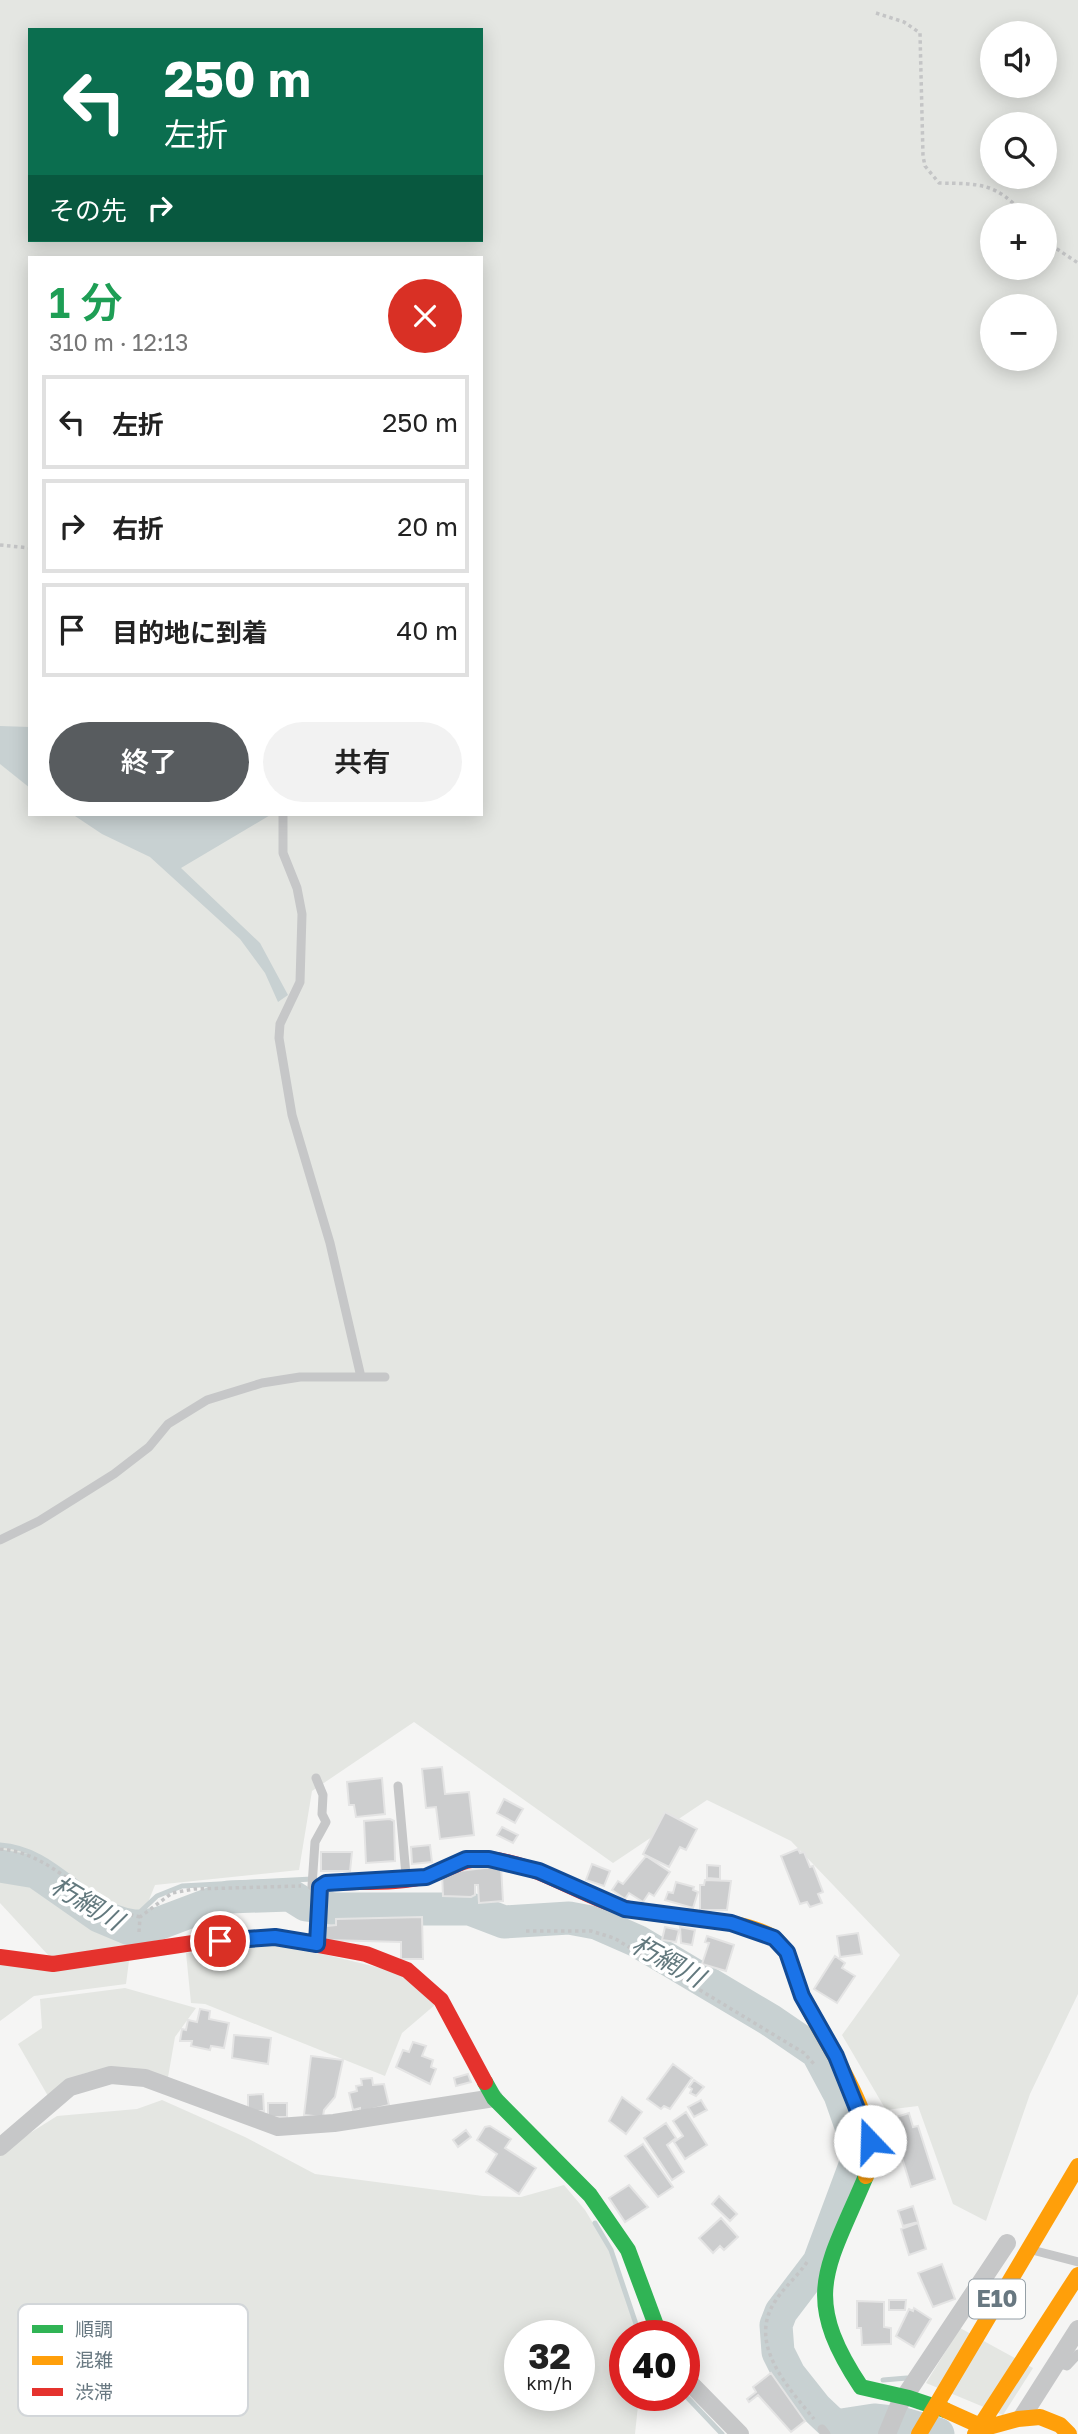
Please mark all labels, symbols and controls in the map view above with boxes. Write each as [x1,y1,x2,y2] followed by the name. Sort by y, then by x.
[980,21,1057,371] map controls
[980,21,1057,98] button: sound
[164,49,311,108] text: 250 m
[49,56,140,147] icon: left
[980,112,1057,189] button: search
[164,115,228,153] text: 左折
[141,189,179,227] icon: right
[49,195,127,226] text: その先
[980,203,1057,280] button: +
[49,277,123,327] text: 1 分
[388,279,462,353] button: close
[980,294,1057,371] button: −
[49,328,188,356] text: 310 m · 12:13
[53,403,91,441] icon: left
[382,407,458,438] text: 250 m
[112,409,164,440] text: 左折
[53,507,91,545] icon: right
[397,511,458,542] text: 20 m
[112,513,164,544] text: 右折
[53,611,91,649] icon: arrive
[397,615,458,646] text: 40 m
[112,617,268,648] text: 目的地に到着
[49,722,249,802] button: 終了
[263,722,462,802] button: 共有
[46,1869,131,1937] water label: 朽網川
[190,1911,250,1971] pin
[201,1922,239,1960] icon: arrive
[627,1928,712,1994] water label: 朽網川
[833,2104,907,2178] position arrow
[969,2280,1025,2318] road number: E10
[18,2304,248,2416] legend
[75,2317,113,2340] text: 順調
[609,2320,700,2411] speed limit sign: 40
[528,2335,571,2377] text: 32
[75,2348,113,2371] text: 混雑
[527,2372,572,2394] text: km/h
[75,2380,113,2403] text: 渋滞

